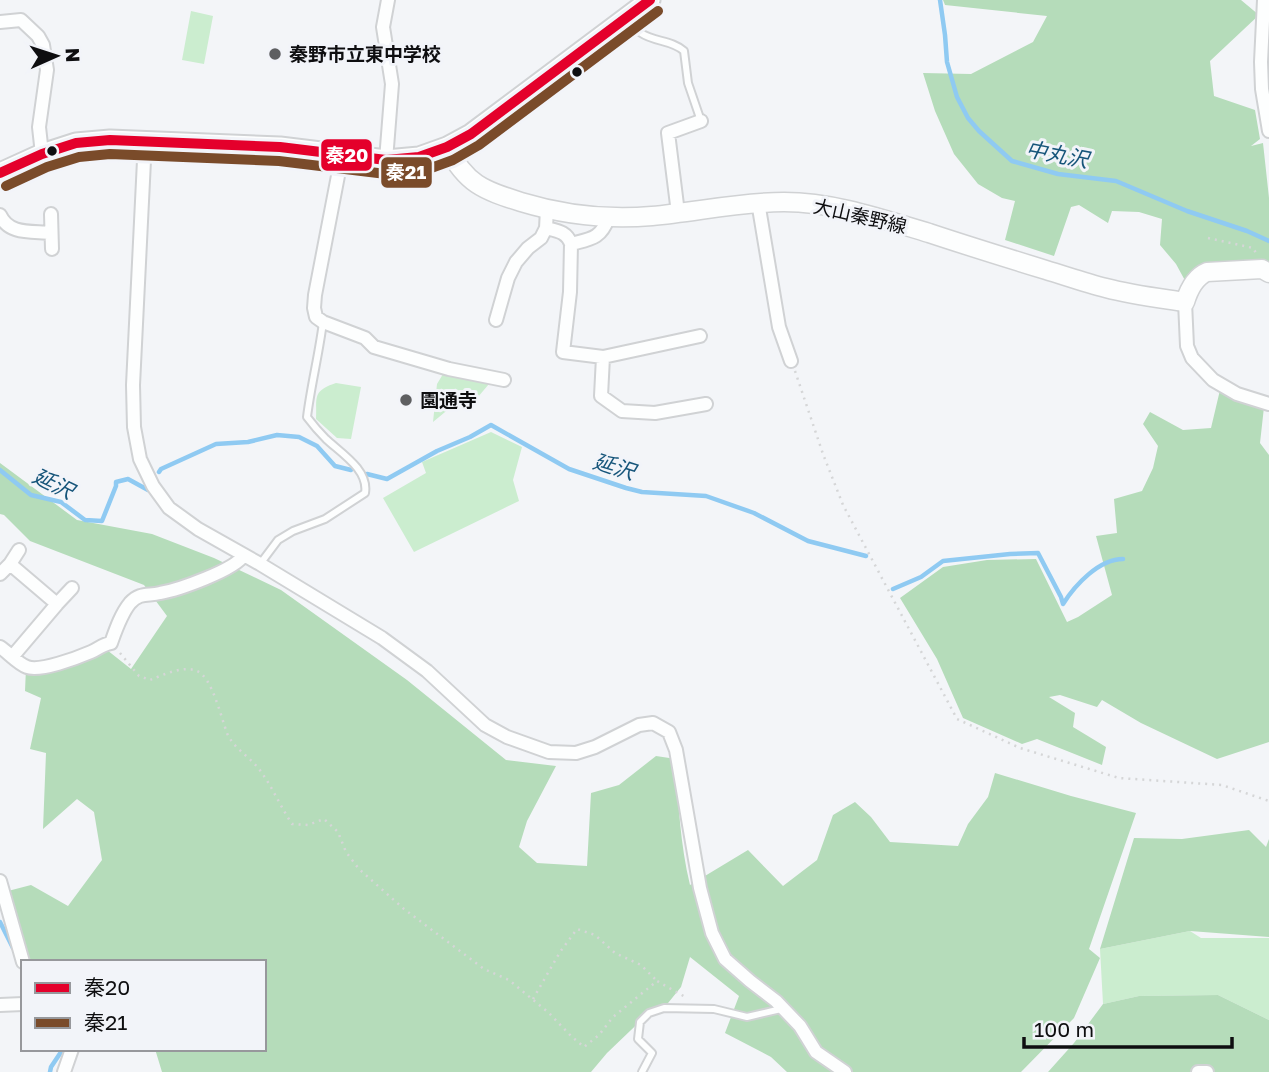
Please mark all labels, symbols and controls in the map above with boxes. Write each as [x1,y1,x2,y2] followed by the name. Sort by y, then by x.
[21,21,91,91] north arrow
[289,42,441,65] place label: 秦野市立東中学校
[267,46,283,62] marker: 秦野市立東中学校
[62,47,85,63] text: N
[570,65,584,79] unlabelled marker
[1024,135,1094,173] water label: 中丸沢
[320,138,373,172] line badge: 秦20
[326,143,368,166] text: 秦20
[45,144,59,158] unlabelled marker
[380,156,433,189] line badge: 秦21
[386,160,426,183] text: 秦21
[811,194,909,237] street label: 大山秦野線
[420,388,477,411] place label: 園通寺
[398,392,414,408] marker: 園通寺
[590,447,641,485] water label: 延沢
[29,462,81,505] water label: 延沢
[21,960,266,1051] legend
[84,974,130,1000] text: 秦20
[1024,1006,1232,1050] scale bar
[84,1009,127,1035] text: 秦21
[1034,1016,1094,1042] text: 100 m

